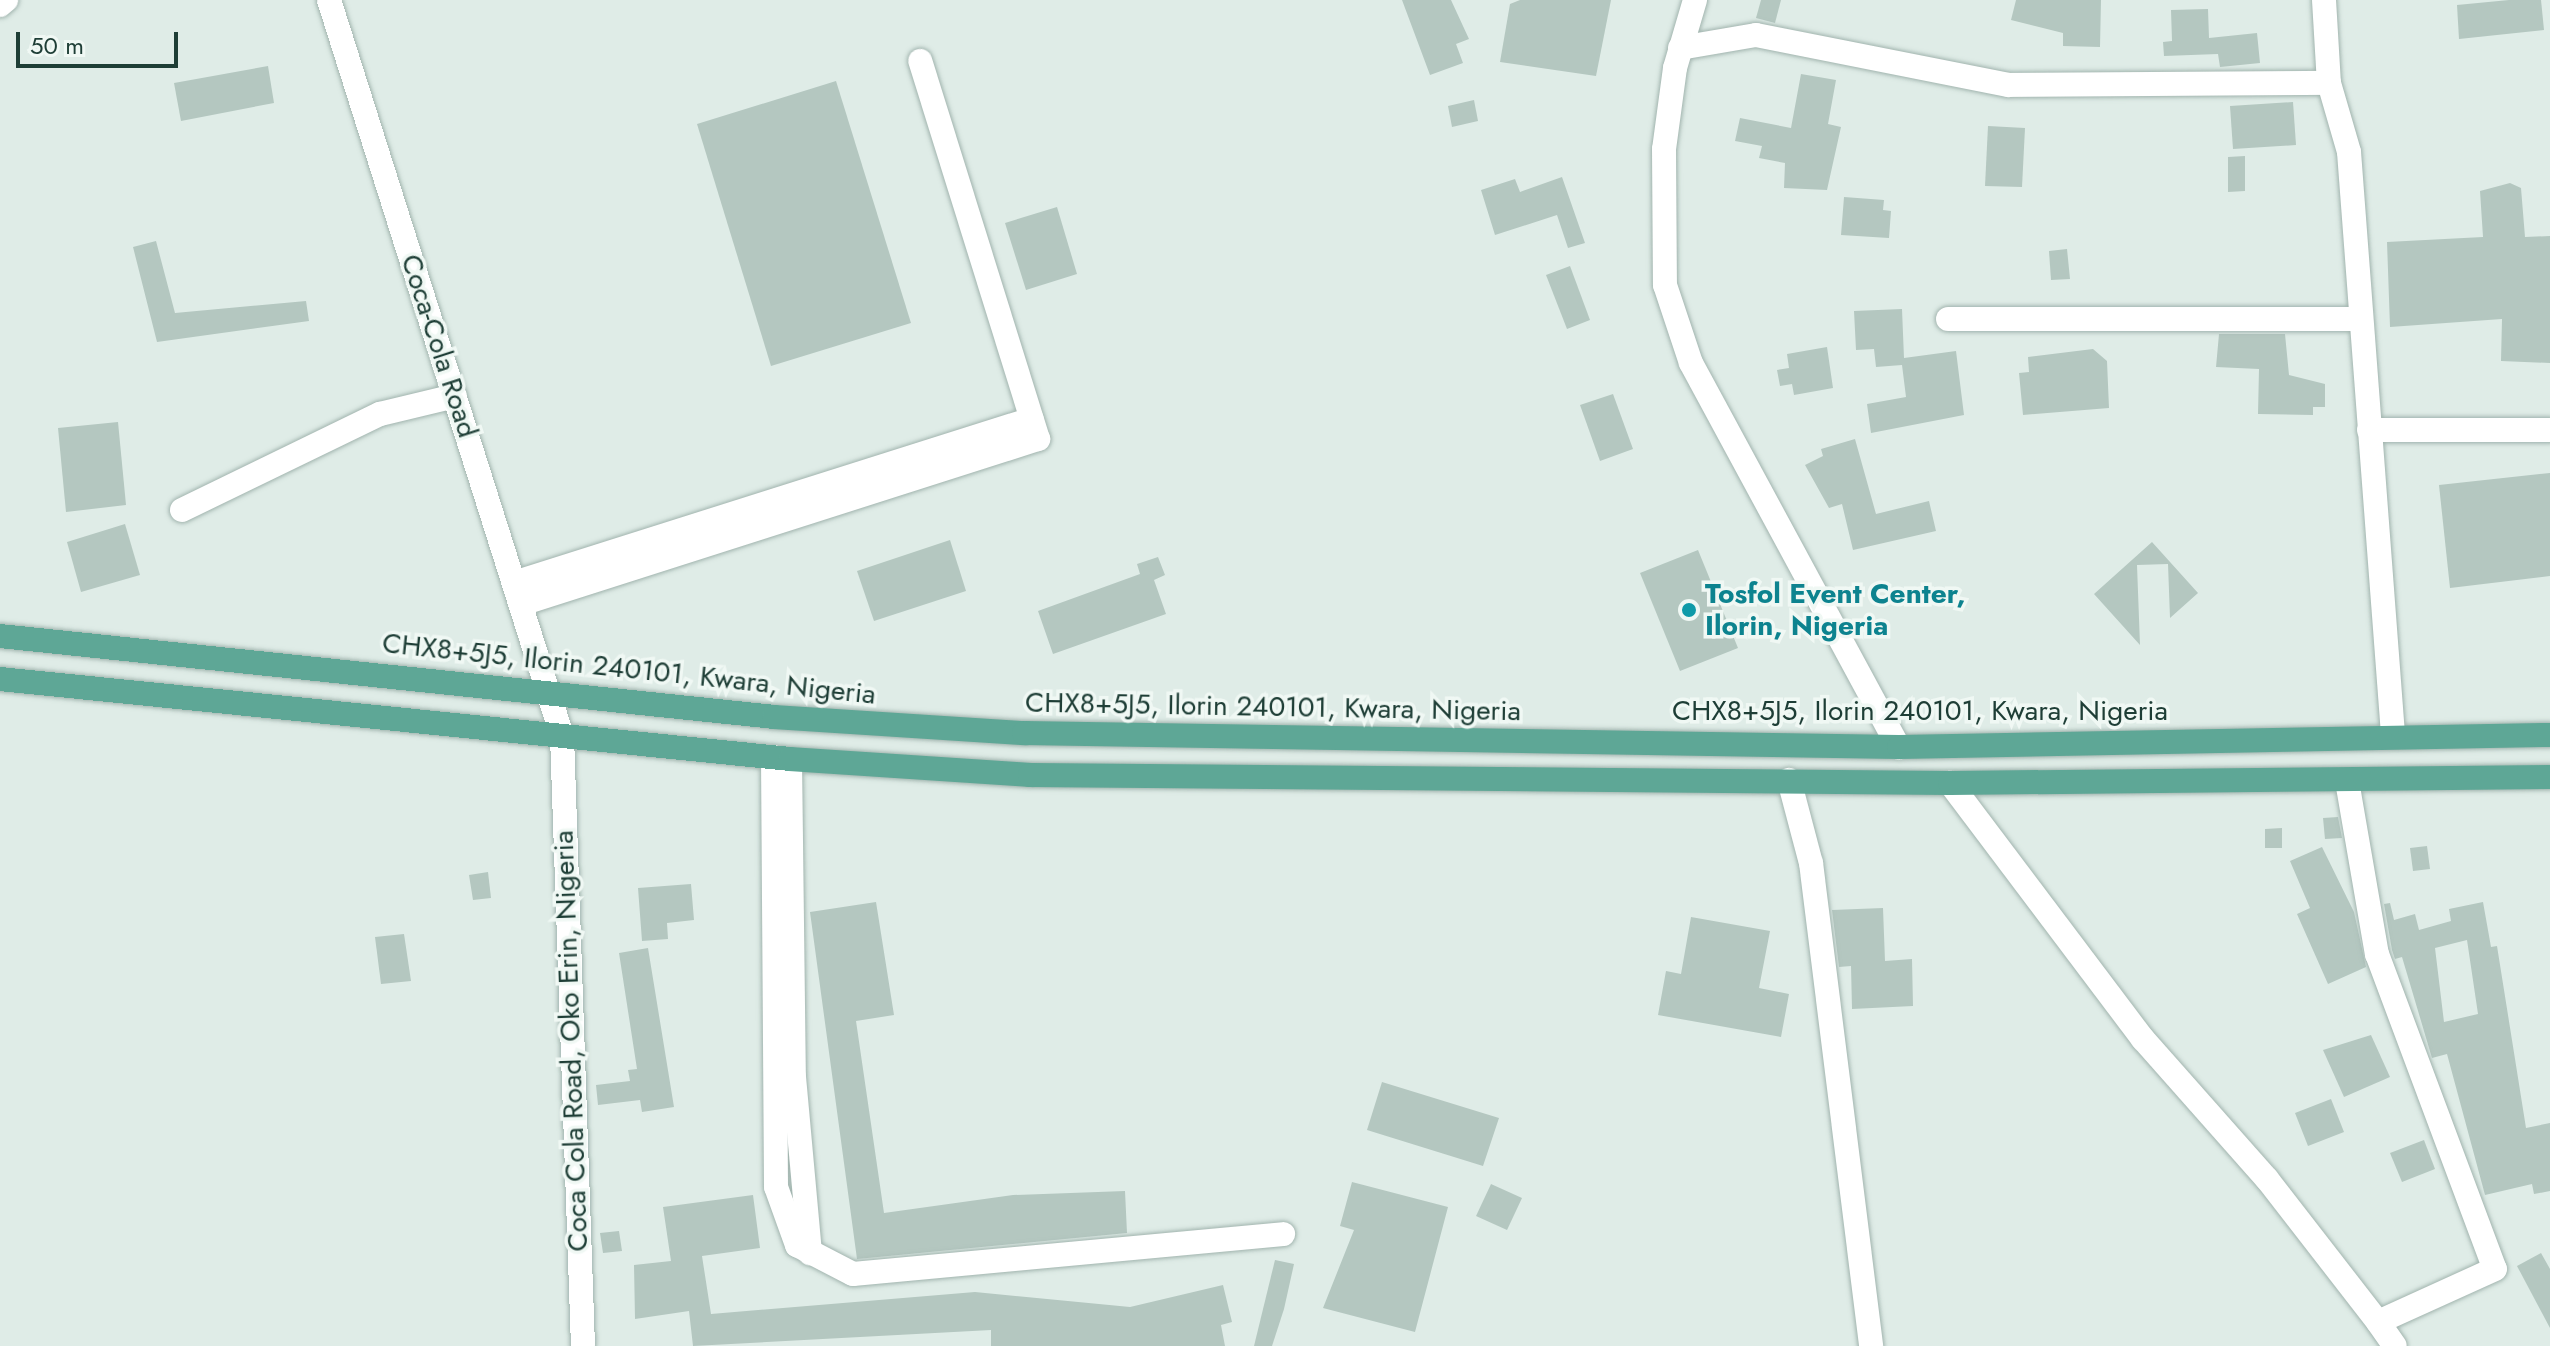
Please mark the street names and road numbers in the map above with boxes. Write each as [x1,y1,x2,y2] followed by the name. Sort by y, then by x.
[394,250,484,442] street label: Coca-Cola Road
[381,626,877,712] street label: CHX8+5J5, Ilorin 240101, Kwara, Nigeria
[1025,686,1521,728] street label: CHX8+5J5, Ilorin 240101, Kwara, Nigeria
[1672,694,2168,728] street label: CHX8+5J5, Ilorin 240101, Kwara, Nigeria
[547,830,595,1252] street label: Coca Cola Road, Oko Erin, Nigeria

